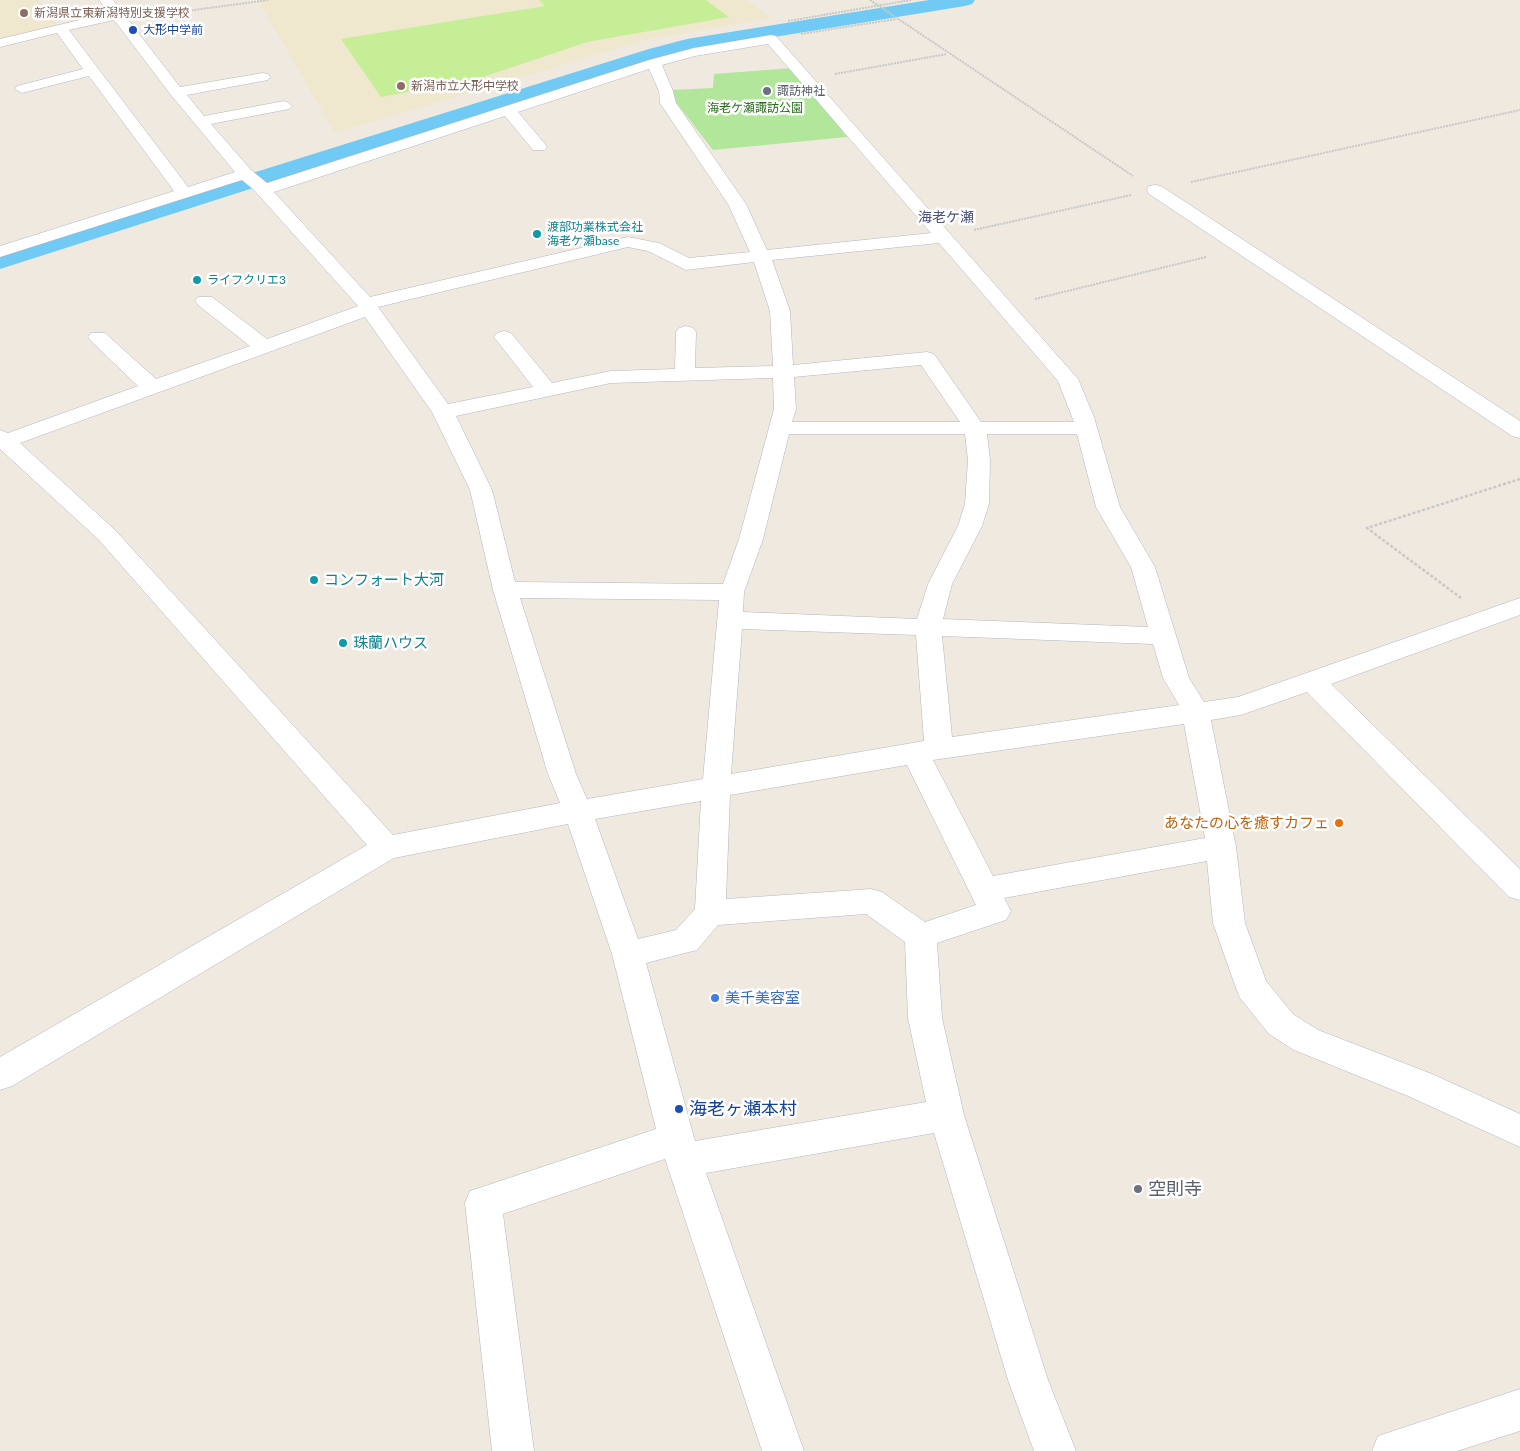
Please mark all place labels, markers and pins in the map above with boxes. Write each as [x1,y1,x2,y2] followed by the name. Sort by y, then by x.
[34,6,190,20] place label: 新潟県立東新潟特別支援学校
[18,7,30,19] marker: 新潟県立東新潟特別支援学校
[143,23,203,37] place label: 大形中学前
[127,24,139,36] marker: 大形中学前
[411,79,519,93] place label: 新潟市立大形中学校
[395,80,407,92] marker: 新潟市立大形中学校
[777,84,825,98] place label: 諏訪神社
[761,85,773,97] marker: 諏訪神社
[547,220,643,248] place label: 渡部功業株式会社 海老ケ瀬base
[531,228,543,240] marker: 渡部功業株式会社 海老ケ瀬base
[207,273,286,287] place label: ライフクリエ3
[191,274,203,286] marker: ライフクリエ3
[324,571,444,589] place label: コンフォート大河
[308,574,320,586] marker: コンフォート大河
[353,634,428,652] place label: 珠蘭ハウス
[337,637,349,649] marker: 珠蘭ハウス
[1164,814,1329,832] place label: あなたの心を癒すカフェ
[1333,817,1345,829] marker: あなたの心を癒すカフェ
[725,989,800,1007] place label: 美千美容室
[709,992,721,1004] marker: 美千美容室
[689,1098,797,1120] place label: 海老ヶ瀬本村
[673,1103,685,1115] marker: 海老ヶ瀬本村
[1148,1178,1202,1200] place label: 空則寺
[1132,1183,1144,1195] marker: 空則寺

